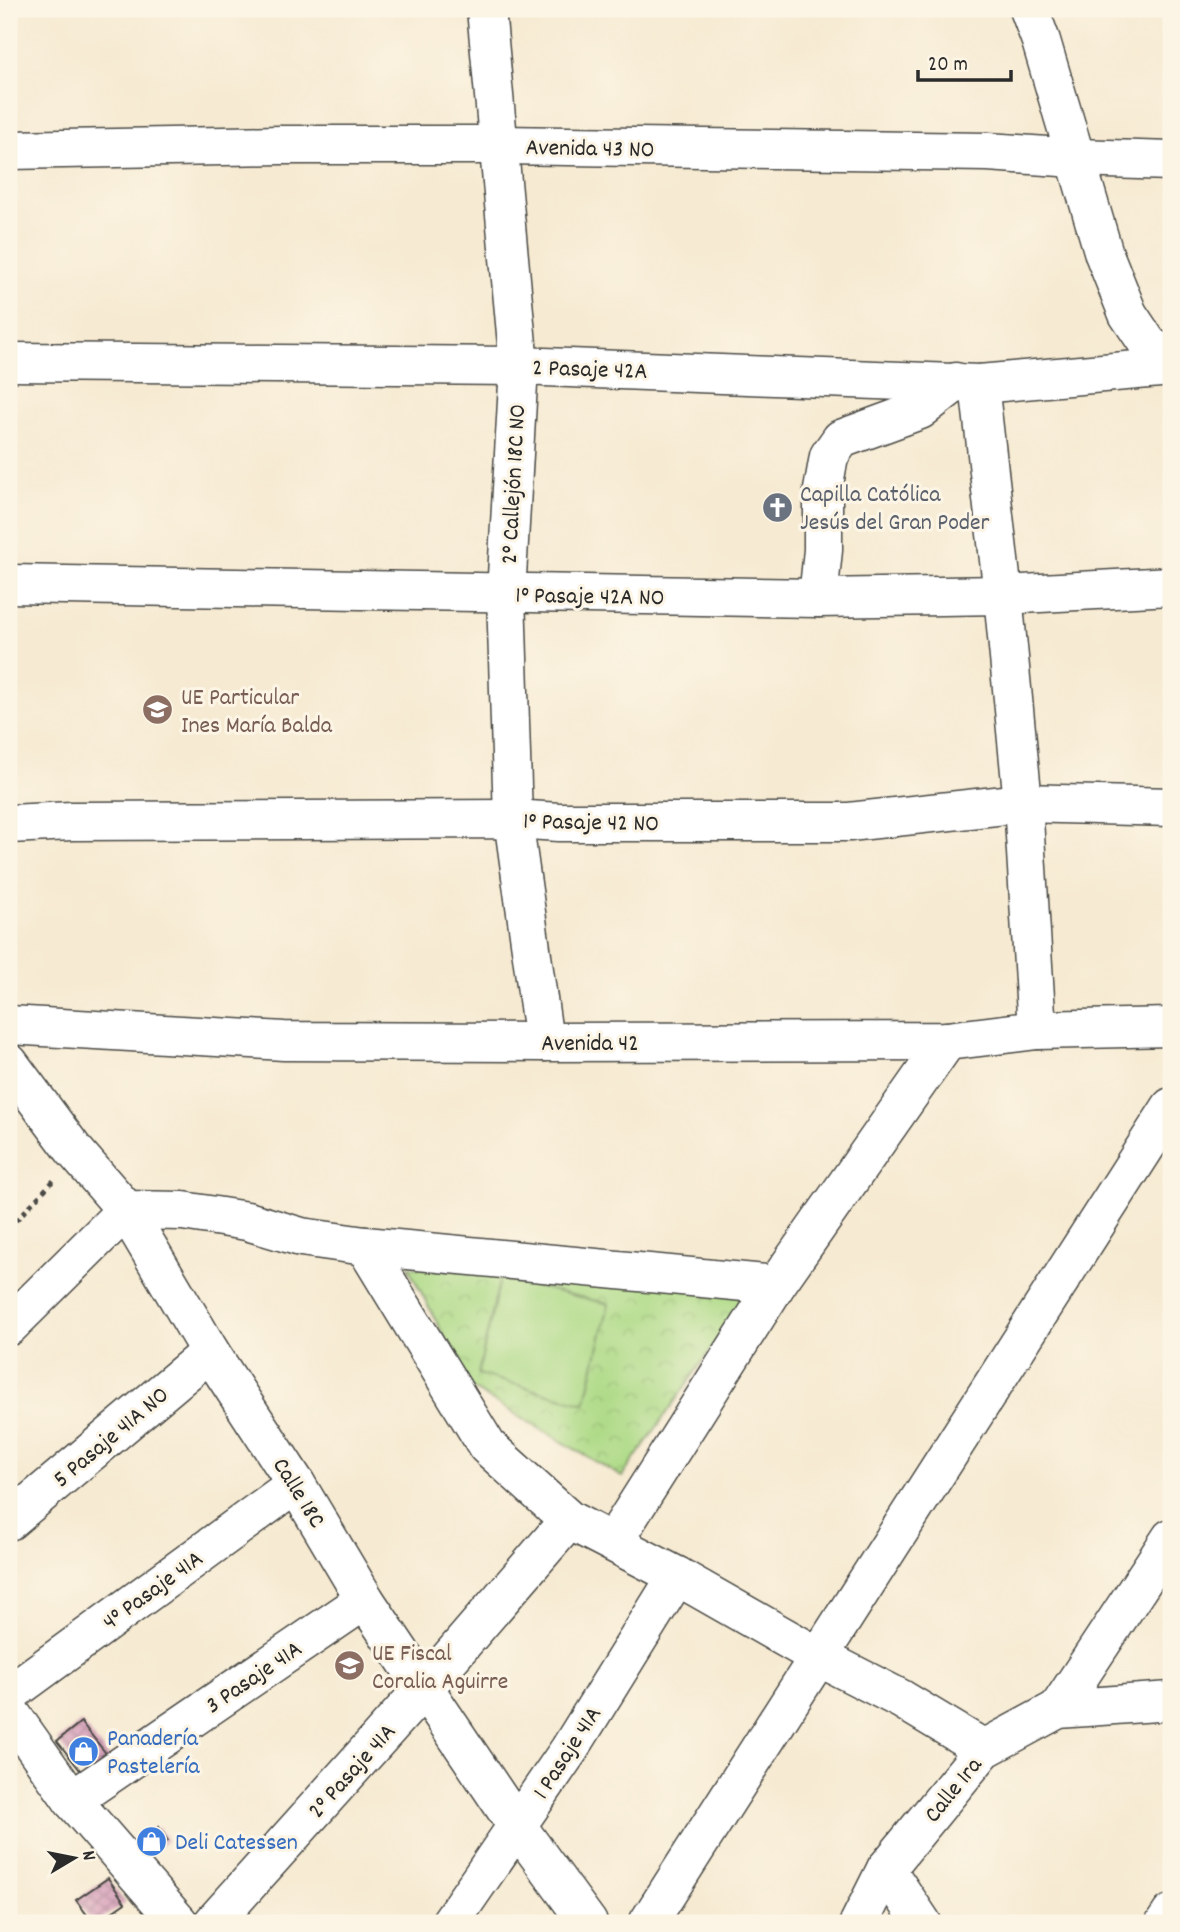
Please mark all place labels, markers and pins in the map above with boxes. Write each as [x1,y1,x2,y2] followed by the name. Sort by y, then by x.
[800,479,990,541] place label: Capilla Católica Jesús del Gran Poder
[760,490,794,524] church icon: Capilla Católica Jesús del Gran Poder
[181,682,333,744] place label: UE Particular Ines María Balda
[141,693,175,727] school or university icon: UE Particular Ines María Balda
[372,1638,508,1700] place label: UE Fiscal Coralia Aguirre
[332,1649,366,1683] school or university icon: UE Fiscal Coralia Aguirre
[107,1723,200,1785] place label: Panadería Pastelería
[67,1734,101,1768] shop icon: Panadería Pastelería
[135,1824,169,1858] shop icon: Deli Catessen
[175,1827,298,1861] place label: Deli Catessen

